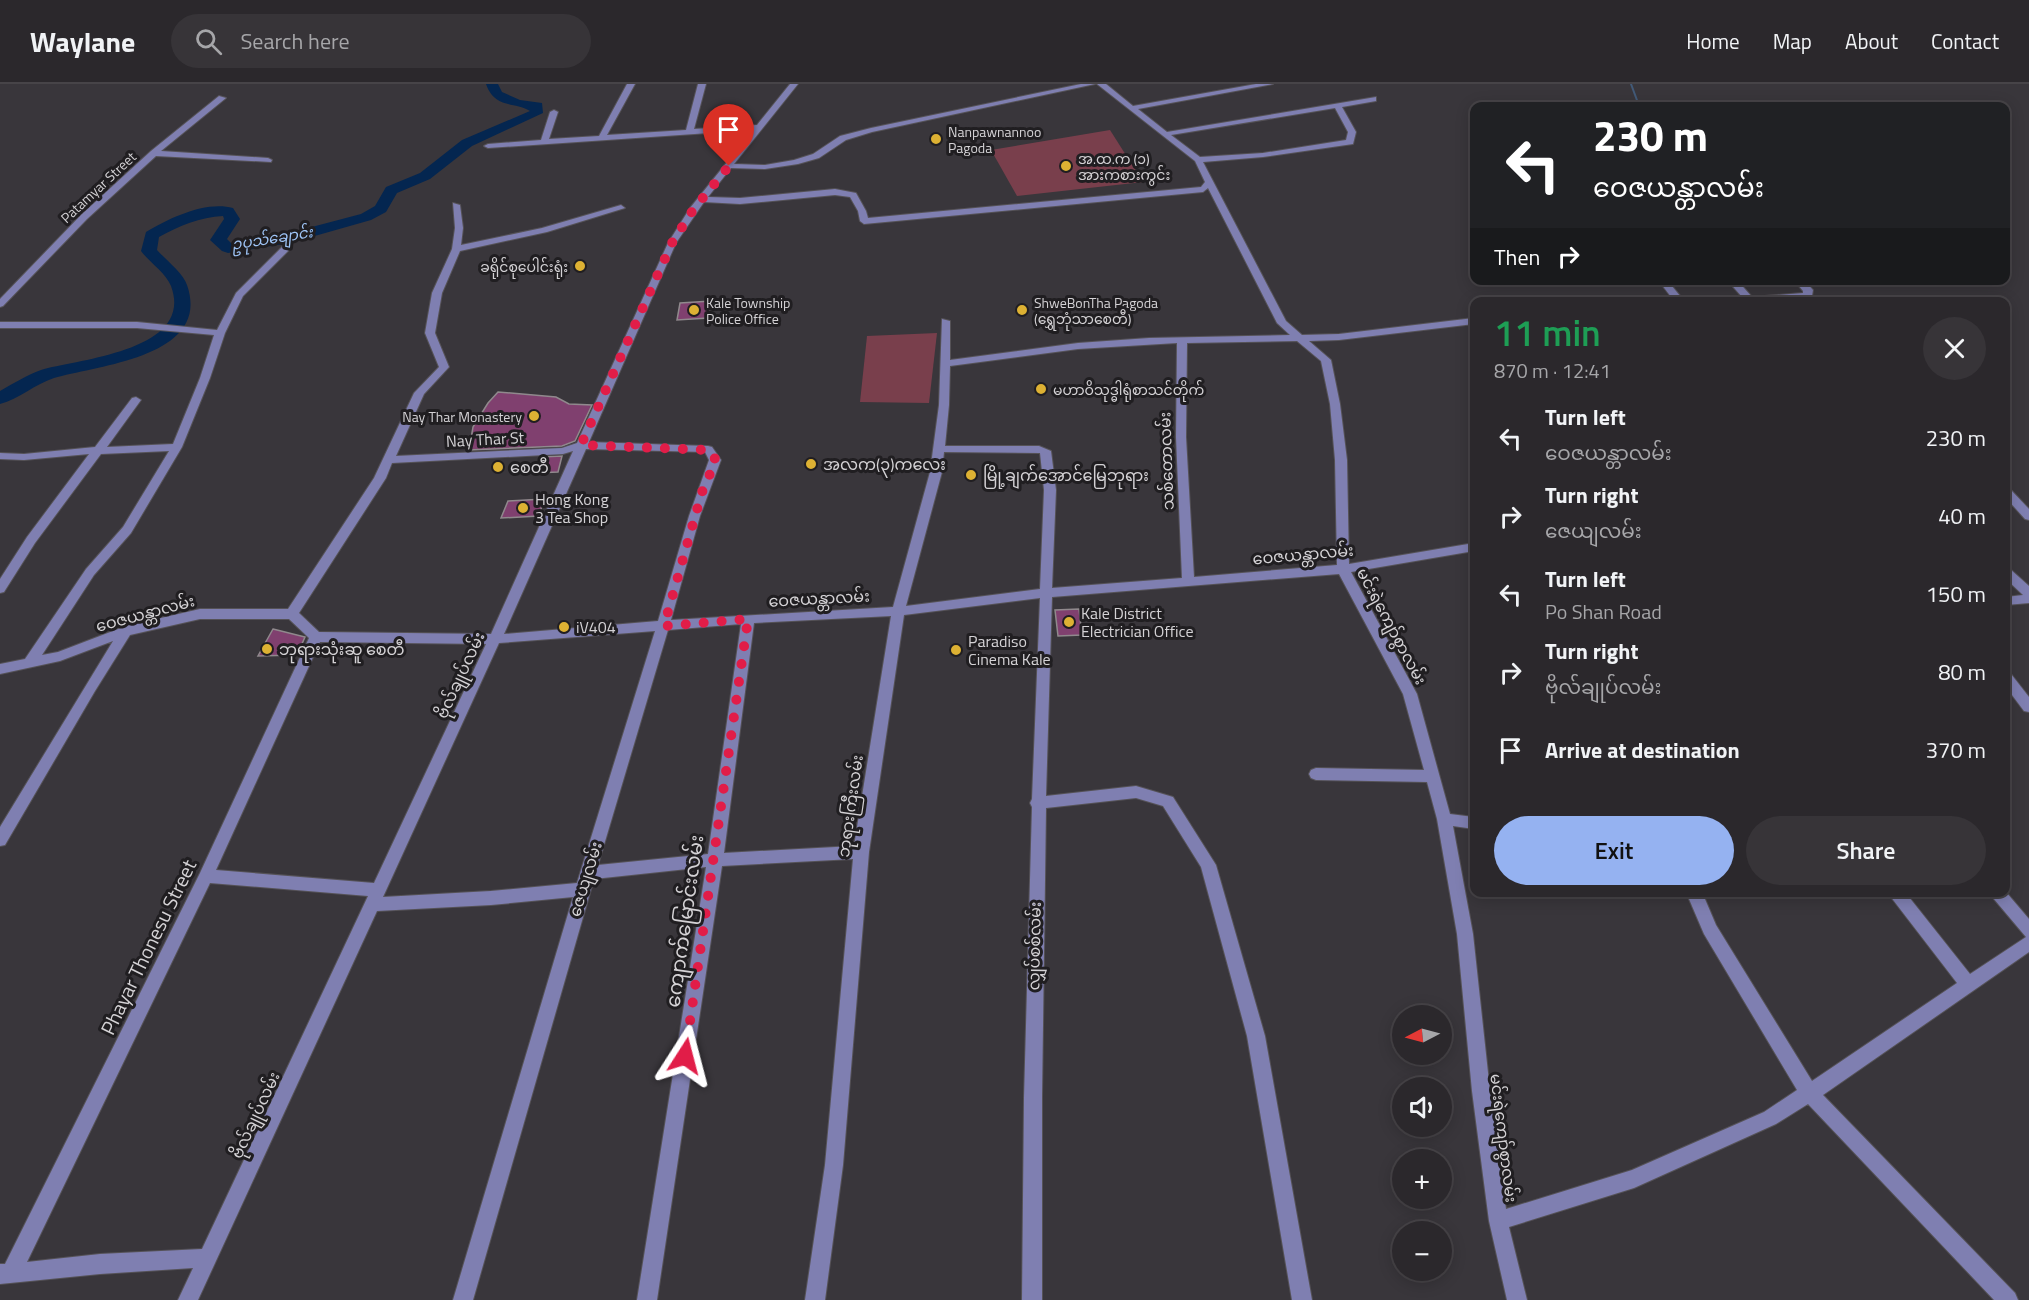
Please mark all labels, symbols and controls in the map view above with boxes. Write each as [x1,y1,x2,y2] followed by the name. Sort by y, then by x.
[171,14,591,68] search box
[30,20,135,63] text: Waylane
[240,24,350,58] text: Search here
[192,25,225,58] icon: search
[1686,25,1740,57] text: Home
[1773,25,1812,57] text: Map
[1845,25,1898,57] text: About
[1931,25,1999,57] text: Contact
[1593,103,1708,167] text: 230 m
[703,104,754,166] pin
[712,113,745,146] icon: arrive
[948,121,1041,158] place label: Nanpawnannoo Pagoda
[1494,126,1572,204] icon: left
[929,132,943,146] marker: Nanpawnannoo Pagoda
[56,146,140,228] street label: Patamyar Street
[1078,148,1170,186] place label: အ.ထ.က (၁) အားကစားကွင်း
[1059,159,1073,173] marker: အ.ထ.က (၁) အားကစားကွင်း
[1593,166,1764,207] text: ဝေဇယန္တာလမ်း
[230,220,315,257] water label: ဥပုသ်ချောင်း
[1494,240,1540,274] text: Then
[1552,240,1585,273] icon: right
[480,256,568,279] place label: ခရိုင်စုပေါင်းရုံး
[573,259,587,273] marker: ခရိုင်စုပေါင်းရုံး
[706,292,790,329] place label: Kale Township Police Office
[1034,292,1158,331] place label: ShweBonTha Pagoda (ရွှေဘုံသာစေတီ)
[687,303,701,317] marker: Kale Township Police Office
[1015,303,1029,317] marker: ShweBonTha Pagoda (ရွှေဘုံသာစေတီ)
[1494,305,1601,360] text: 11 min
[1923,317,1986,380] button: close
[1494,355,1611,386] text: 870 m · 12:41
[1053,379,1204,402] place label: မဟာဝိသုဒ္ဓါရုံစာသင်တိုက်
[1034,382,1048,396] marker: မဟာဝိသုဒ္ဓါရုံစာသင်တိုက်
[1545,400,1626,434] text: Turn left
[402,406,522,427] place label: Nay Thar Monastery
[527,409,541,423] marker: Nay Thar Monastery
[1152,411,1180,511] street label: သစ်တောလမ်း
[1926,421,1986,455] text: 230 m
[1494,422,1527,455] icon: left
[445,425,525,453] street label: Nay Thar St
[1545,437,1672,468] text: ဝေဇယန္တာလမ်း
[823,452,946,478] place label: အလက(၃)ကလေး
[510,455,549,479] place label: စေတီ
[804,457,818,471] marker: အလက(၃)ကလေး
[491,460,505,474] marker: စေတီ
[983,463,1149,490] place label: မြို့ချက်အောင်မြေဘုရား
[964,468,978,482] marker: မြို့ချက်အောင်မြေဘုရား
[1545,478,1639,512] text: Turn right
[535,487,609,529] place label: Hong Kong 3 Tea Shop
[1938,499,1986,533] text: 40 m
[1494,500,1527,533] icon: right
[516,501,530,515] marker: Hong Kong 3 Tea Shop
[1545,515,1642,546] text: ဇေယျလမ်း
[1251,538,1355,572] street label: ဝေဇယန္တာလမ်း
[1545,562,1626,596] text: Turn left
[1349,563,1433,690] street label: မင်းရဲကျော်စွာလမ်း
[1926,577,1986,611] text: 150 m
[1494,578,1527,611] icon: left
[768,583,870,615] street label: ဝေဇယန္တာလမ်း
[93,588,198,640] street label: ဝေဇယန္တာလမ်း
[1545,596,1662,627] text: Po Shan Road
[1081,601,1193,643] place label: Kale District Electrician Office
[576,615,616,639] place label: iV404
[1062,615,1076,629] marker: Kale District Electrician Office
[557,620,571,634] marker: iV404
[429,628,493,724] street label: ဗိုလ်ချုပ်လမ်း
[968,629,1051,671] place label: Paradiso Cinema Kale
[1545,634,1639,668] text: Turn right
[279,637,405,664] place label: ဘုရားသုံးဆူ စေတီ
[260,642,274,656] marker: ဘုရားသုံးဆူ စေတီ
[949,643,963,657] marker: Paradiso Cinema Kale
[1938,655,1986,689] text: 80 m
[1494,656,1527,689] icon: right
[1545,671,1661,702] text: ဗိုလ်ချုပ်လမ်း
[1545,733,1740,767] text: Arrive at destination
[1926,733,1986,767] text: 370 m
[1494,734,1527,767] icon: arrive
[831,753,872,859] street label: ဘုရားကြီးလမ်း
[1494,816,1734,885] button: Exit
[1746,816,1986,885] button: Share
[657,833,712,1009] street label: ကျောက်မြောင်းလမ်း
[562,839,610,920] street label: ဇေယျလမ်း
[92,854,204,1040] street label: Phayar Thonesu Street
[1021,901,1049,991] street label: လျှပ်စစ်လမ်း
[1392,1005,1452,1065] north arrow
[1392,1005,1452,1281] map controls
[653,1024,717,1088] position arrow
[224,1068,288,1164] street label: ဗိုလ်ချုပ်လမ်း
[1482,1072,1524,1204] street label: မင်းရဲကျော်စွာလမ်း
[1392,1077,1452,1137] button: sound
[1392,1149,1452,1209] button: +
[1392,1221,1452,1281] button: −

